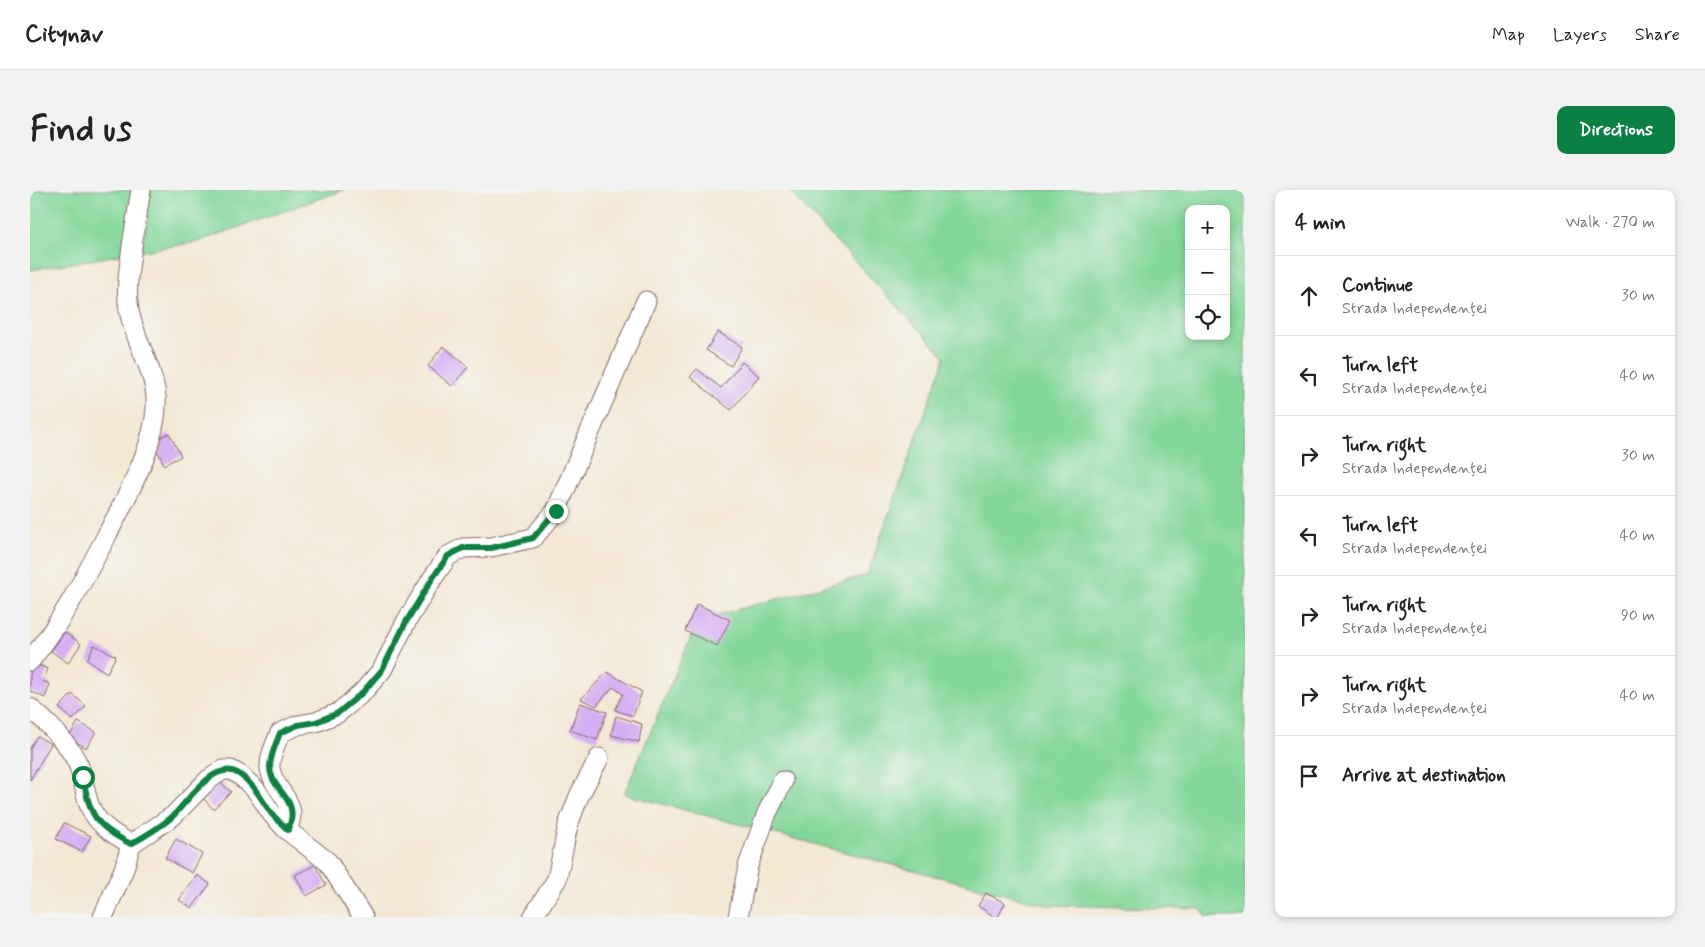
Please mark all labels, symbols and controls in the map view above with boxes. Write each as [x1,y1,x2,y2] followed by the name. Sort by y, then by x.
[25,19,103,50] text: Citynav
[1492,23,1525,47] text: Map
[1553,23,1607,47] text: Layers
[1635,23,1680,47] text: Share
[1557,106,1675,154] button: Directions
[30,107,132,153] text: Find us
[1185,205,1230,340] map controls
[1185,205,1230,250] button: +
[1295,209,1346,237] text: 4 min
[1566,212,1655,233] text: Walk · 270 m
[1185,250,1230,295] button: −
[1342,273,1413,298] text: Continue
[1295,282,1323,310] icon: ahead
[1622,285,1655,306] text: 30 m
[1185,295,1230,340] button: locate
[1342,298,1487,319] text: Strada Independenței
[1342,353,1418,378] text: Turn left
[1295,362,1323,390] icon: left
[1619,365,1655,386] text: 40 m
[1342,378,1487,399] text: Strada Independenței
[1342,433,1426,458] text: Turn right
[1295,442,1323,470] icon: right
[1622,445,1655,466] text: 30 m
[1342,458,1487,479] text: Strada Independenței
[545,500,568,523] route end
[1342,513,1418,538] text: Turn left
[1295,522,1323,550] icon: left
[1619,525,1655,546] text: 40 m
[1342,538,1487,559] text: Strada Independenței
[1342,593,1426,618] text: Turn right
[1295,602,1323,630] icon: right
[1621,605,1655,626] text: 90 m
[1342,618,1487,639] text: Strada Independenței
[1342,673,1426,698] text: Turn right
[1295,682,1323,710] icon: right
[1619,685,1655,706] text: 40 m
[1342,698,1487,719] text: Strada Independenței
[1295,762,1323,790] icon: arrive
[1342,763,1506,788] text: Arrive at destination
[72,766,95,789] route start

